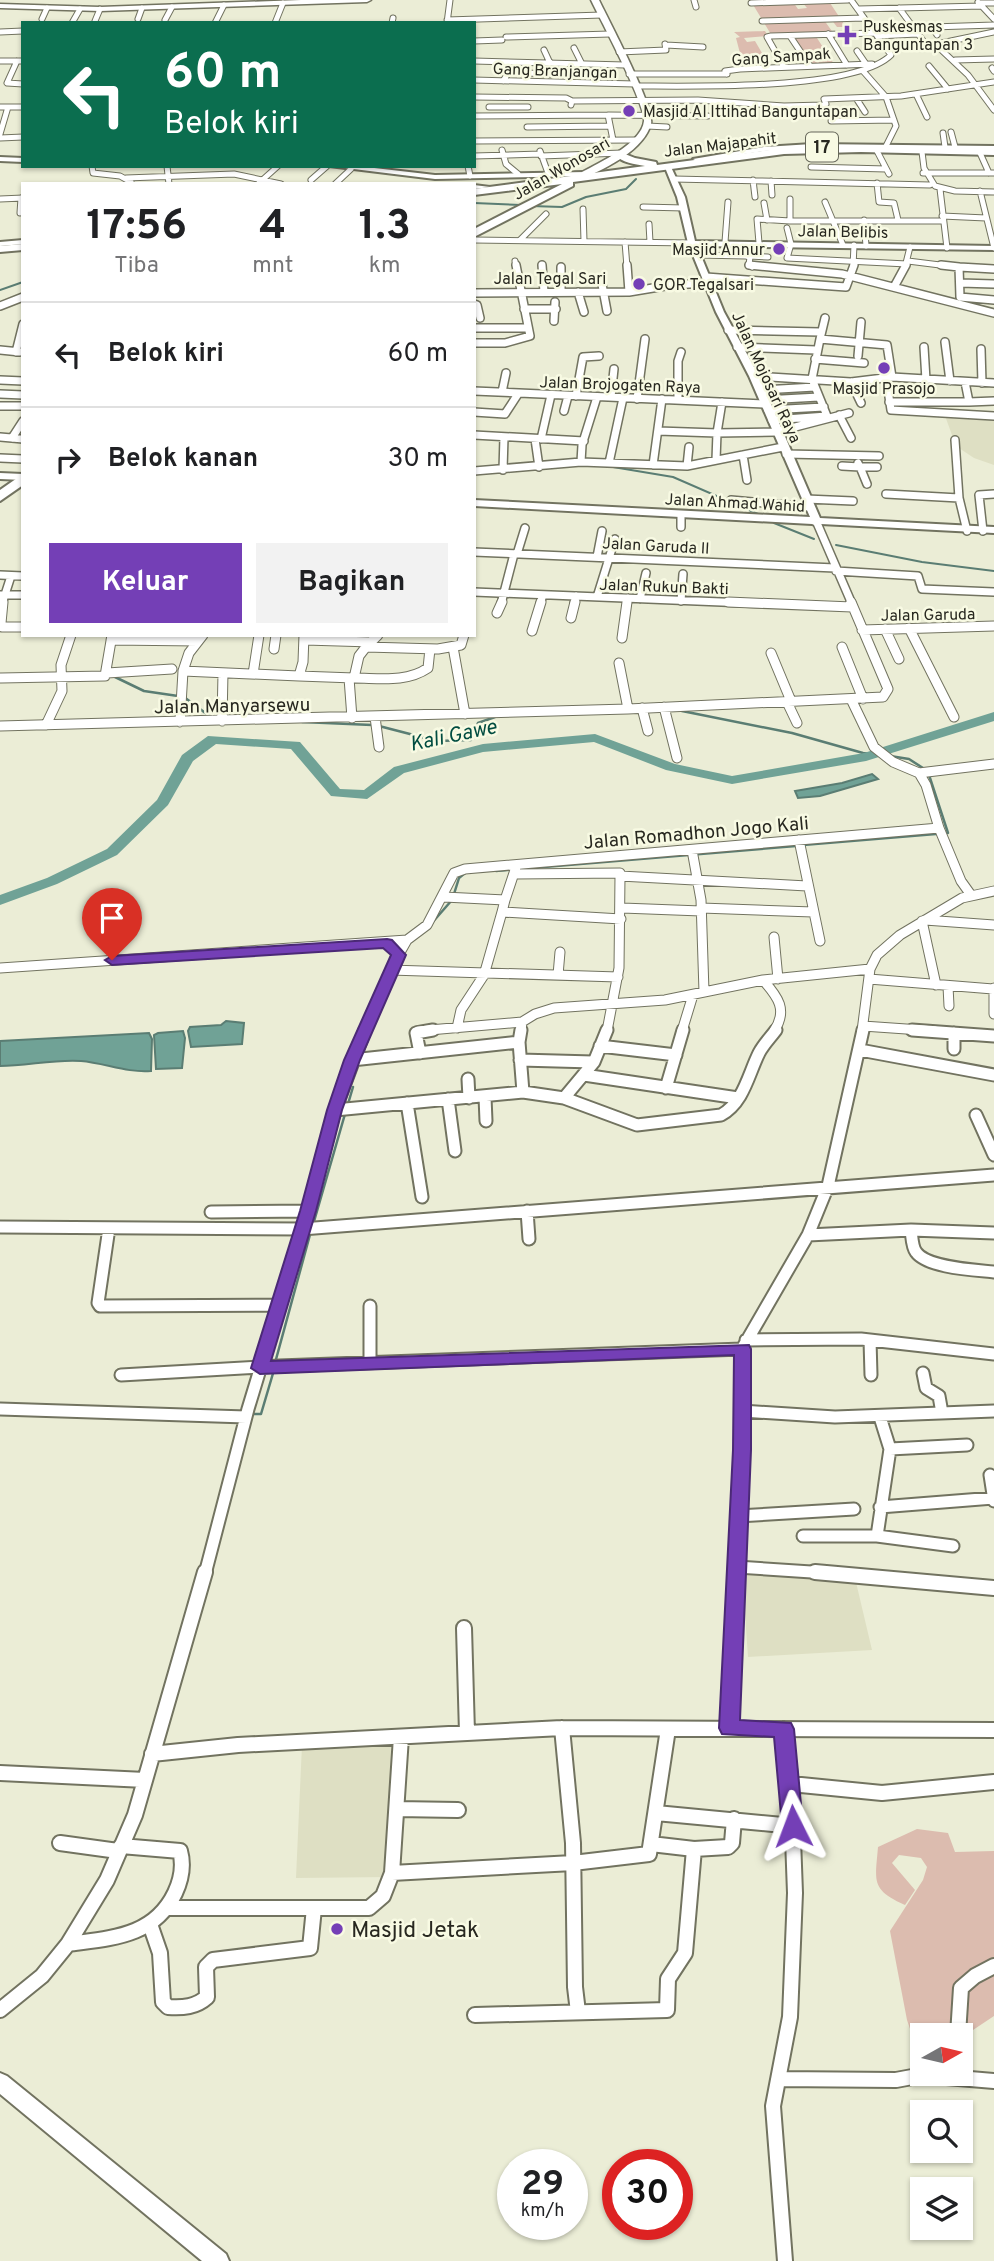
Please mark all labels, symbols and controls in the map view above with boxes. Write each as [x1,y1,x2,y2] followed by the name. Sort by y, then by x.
[863,18,973,56] place label: Puskesmas Banguntapan 3
[837,25,857,45] marker: Puskesmas Banguntapan 3
[164,44,282,106] text: 60 m
[731,45,832,71] street label: Gang Sampak
[49,49,140,140] icon: left
[492,60,618,84] street label: Gang Branjangan
[621,103,637,119] marker: Masjid Al Ittihad Banguntapan
[643,103,858,123] place label: Masjid Al Ittihad Banguntapan
[164,105,299,145] text: Belok kiri
[663,129,778,163] street label: Jalan Majapahit
[806,132,838,162] road number: 17
[510,134,614,206] street label: Jalan Wonosari
[86,201,187,254] text: 17:56
[259,201,286,254] text: 4
[358,201,411,254] text: 1.3
[797,222,889,244] street label: Jalan Belibis
[672,241,765,261] place label: Masjid Annur
[771,241,787,257] marker: Masjid Annur
[114,252,159,281] text: Tiba
[252,252,293,281] text: mnt
[369,252,401,281] text: km
[494,270,606,290] street label: Jalan Tegal Sari
[631,276,647,292] marker: GOR Tegalsari
[653,276,754,296] place label: GOR Tegalsari
[726,309,804,447] street label: Jalan Mojosari Raya
[49,336,87,374] icon: left
[108,338,224,371] text: Belok kiri
[388,338,448,371] text: 60 m
[876,360,892,376] marker: Masjid Prasojo
[539,373,701,399] street label: Jalan Brojogaten Raya
[833,380,935,400] place label: Masjid Prasojo
[49,441,87,479] icon: right
[108,443,258,476] text: Belok kanan
[388,443,448,476] text: 30 m
[664,490,806,518] street label: Jalan Ahmad Wahid
[602,534,710,560] street label: Jalan Garuda II
[49,543,242,623] button: Keluar
[256,543,448,623] button: Bagikan
[599,576,729,600] street label: Jalan Rukun Bakti
[880,605,976,627] street label: Jalan Garuda
[154,694,310,720] street label: Jalan Manyarsewu
[407,714,500,759] water label: Kali Gawe
[582,812,810,856] street label: Jalan Romadhon Jogo Kali
[82,888,142,960] pin
[93,899,131,937] icon: arrive
[756,1789,830,1863] position arrow
[351,1917,479,1946] place label: Masjid Jetak
[329,1921,345,1937] marker: Masjid Jetak
[910,2023,973,2086] north arrow
[910,2023,973,2240] map controls
[910,2100,973,2163] button: search
[602,2149,693,2240] speed limit sign: 30
[521,2163,564,2207] text: 29
[910,2177,973,2240] button: layers
[521,2200,564,2223] text: km/h

